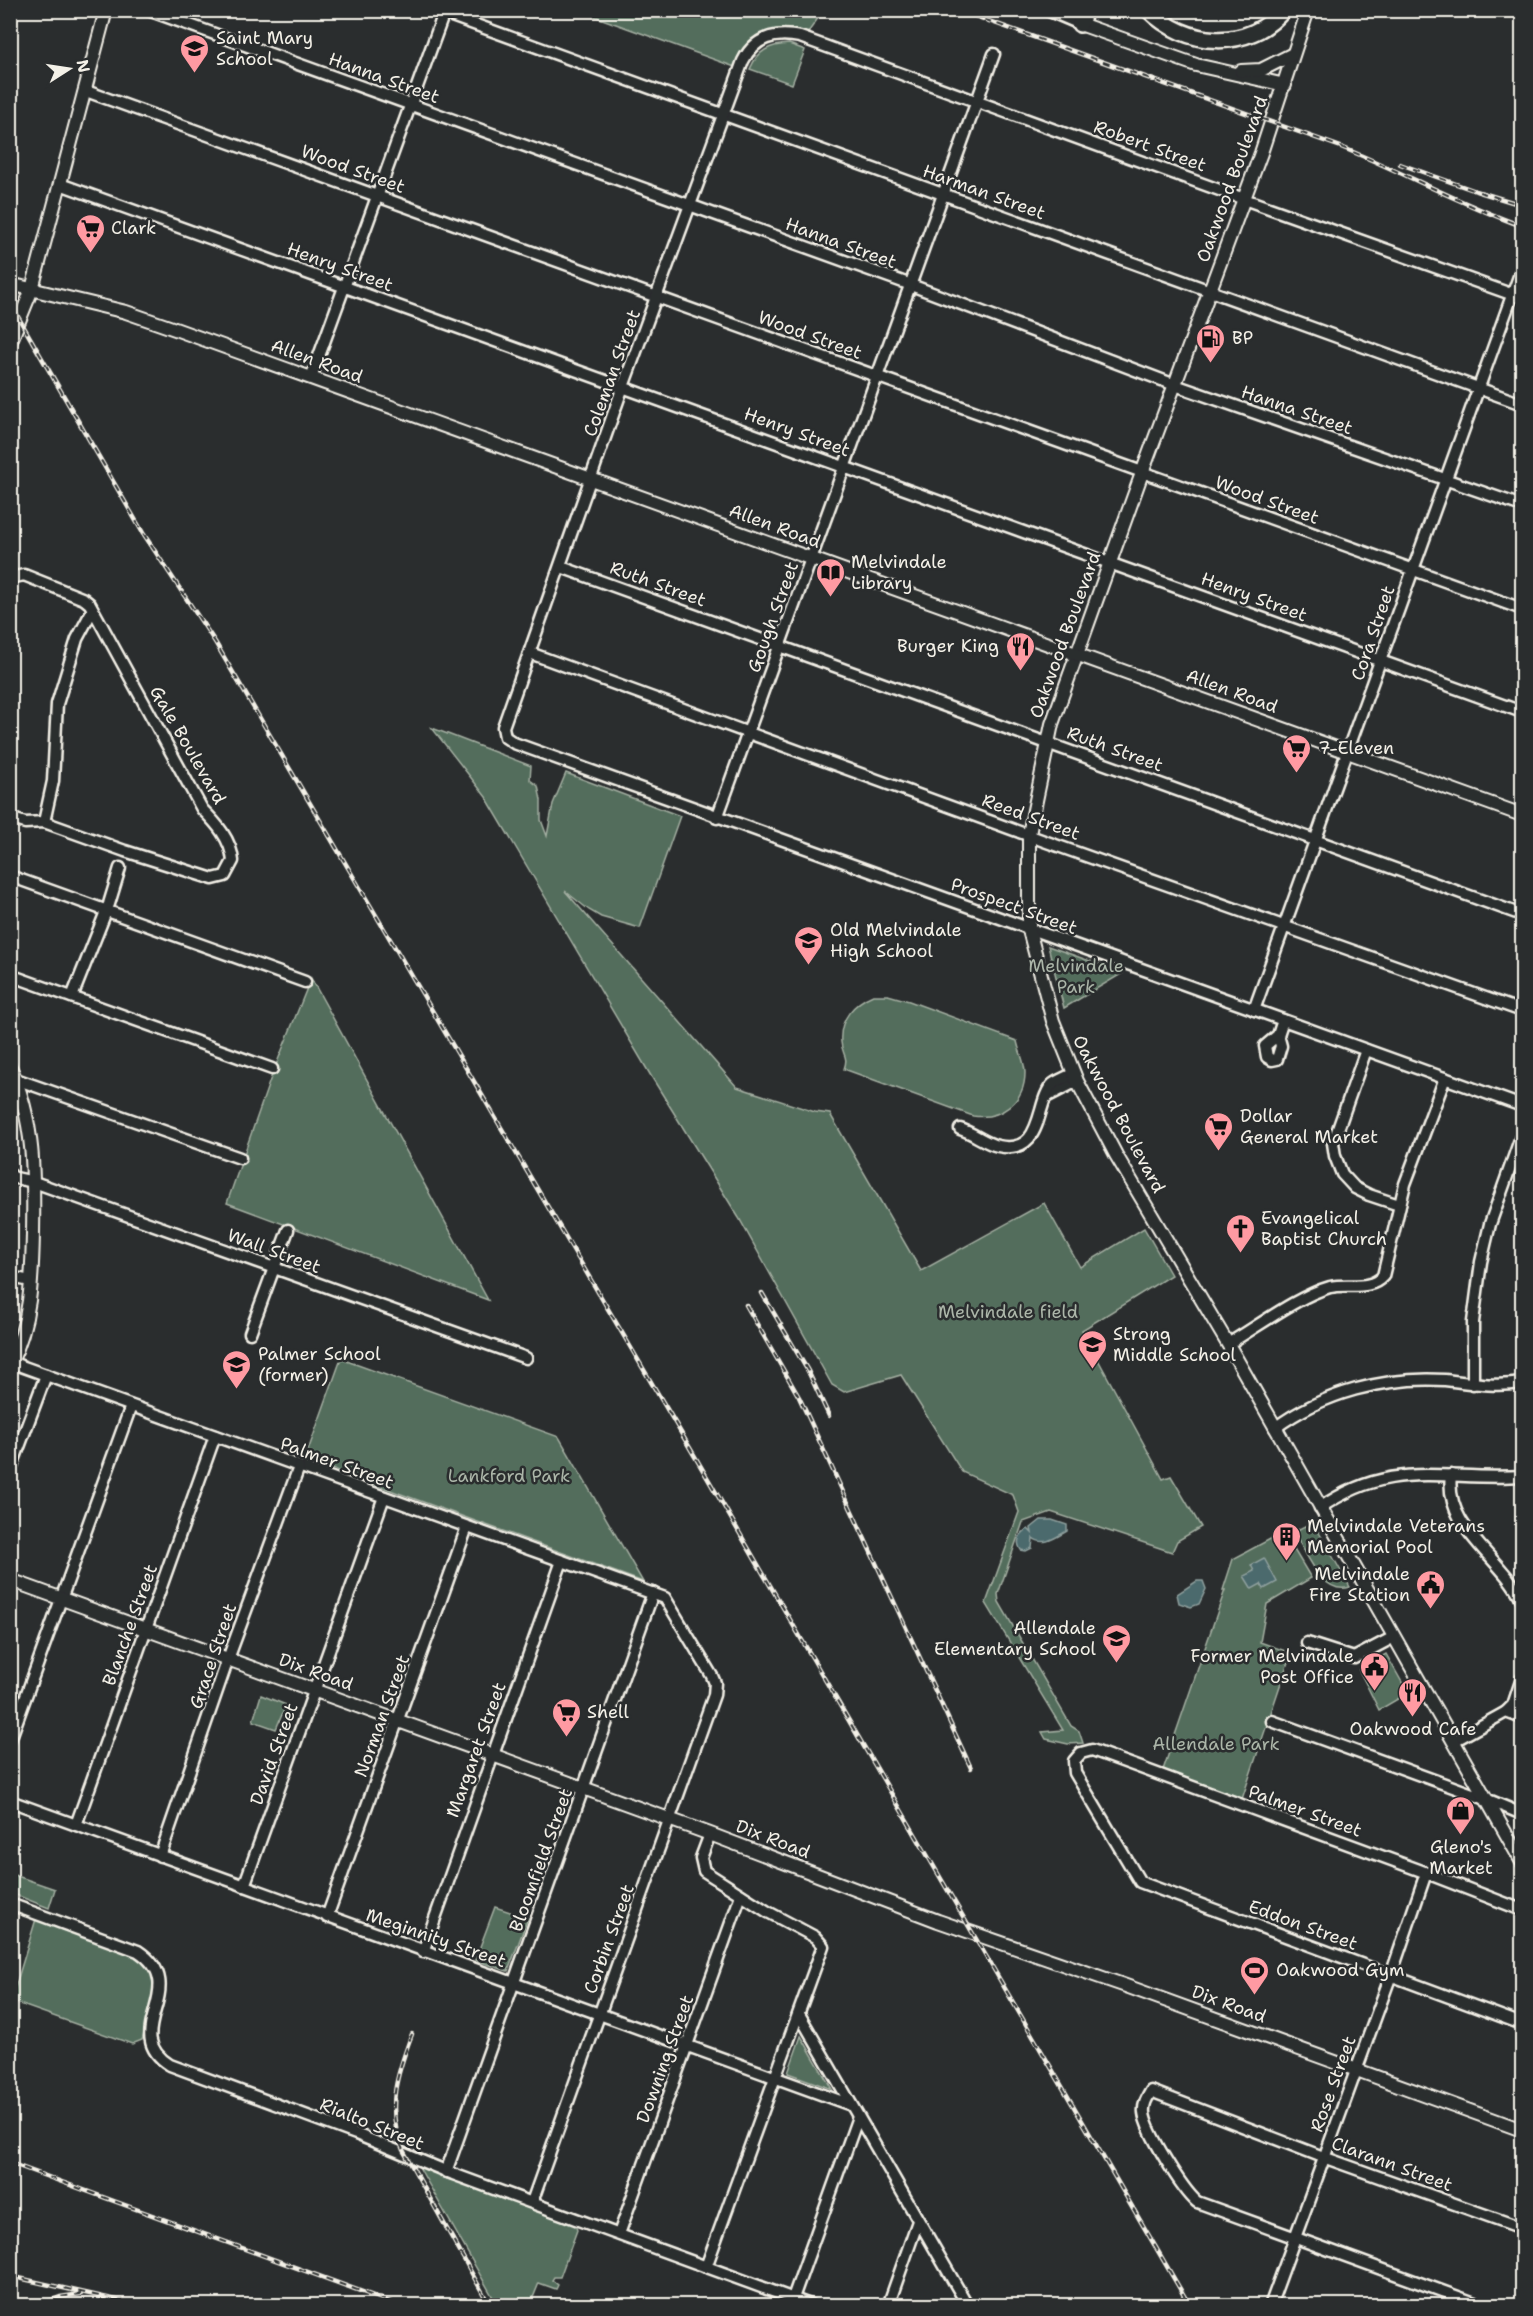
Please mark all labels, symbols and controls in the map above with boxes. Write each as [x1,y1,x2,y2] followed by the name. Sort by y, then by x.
[216,26,313,71] place label: Saint Mary School
[179,32,211,74] school or university icon: Saint Mary School
[39,39,99,99] north arrow
[325,47,443,109] street label: Hanna Street
[72,58,95,74] text: N
[1191,92,1273,266] street label: Oakwood Boulevard
[1090,115,1210,177] street label: Robert Street
[298,139,408,199] street label: Wood Street
[920,159,1049,225] street label: Harman Street
[74,212,106,254] supermarket icon: Clark
[782,212,900,274] street label: Hanna Street
[111,216,156,240] place label: Clark
[284,237,396,297] street label: Henry Street
[755,305,865,365] street label: Wood Street
[578,306,646,440] street label: Coleman Street
[1195,322,1227,364] fuel station icon: BP
[1232,326,1253,350] place label: BP
[268,333,366,389] street label: Allen Road
[1238,380,1356,440] street label: Hanna Street
[741,402,853,462] street label: Henry Street
[1212,470,1322,530] street label: Wood Street
[726,498,824,554] street label: Allen Road
[1024,548,1106,722] street label: Oakwood Boulevard
[851,550,947,595] place label: Melvindale Library
[607,556,709,612] street label: Ruth Street
[814,556,846,598] library icon: Melvindale Library
[742,558,804,676] street label: Gough Street
[1198,567,1310,627] street label: Henry Street
[1346,582,1400,684] street label: Cora Street
[1004,630,1036,672] restaurant icon: Burger King
[897,634,999,658] place label: Burger King
[1183,663,1281,719] street label: Allen Road
[144,681,232,809] street label: Gale Boulevard
[1064,721,1166,777] street label: Ruth Street
[1281,732,1313,774] supermarket icon: 7-Eleven
[1318,736,1394,760] place label: 7-Eleven
[979,788,1083,846] street label: Reed Street
[948,872,1081,940] street label: Prospect Street
[830,918,962,963] place label: Old Melvindale High School
[793,924,825,966] school or university icon: Old Melvindale High School
[1028,954,1124,999] park label: Melvindale Park
[1067,1031,1171,1197] street label: Oakwood Boulevard
[1240,1104,1378,1149] place label: Dollar General Market
[1203,1110,1235,1152] supermarket icon: Dollar General Market
[1261,1206,1387,1251] place label: Evangelical Baptist Church
[1224,1212,1256,1254] church icon: Evangelical Baptist Church
[224,1223,324,1279] street label: Wall Street
[938,1300,1078,1324] park label: Melvindale field
[1113,1322,1237,1367] place label: Strong Middle School
[1076,1328,1108,1370] school or university icon: Strong Middle School
[258,1342,381,1387] place label: Palmer School (former)
[221,1348,253,1390] school or university icon: Palmer School (former)
[277,1431,397,1495] street label: Palmer Street
[448,1464,570,1488] park label: Lankford Park
[1307,1514,1485,1559] place label: Melvindale Veterans Memorial Pool
[1270,1520,1302,1562] building icon: Melvindale Veterans Memorial Pool
[97,1561,163,1689] street label: Blanche Street
[1309,1562,1410,1607] place label: Melvindale Fire Station
[1415,1568,1447,1610] public building icon: Melvindale Fire Station
[184,1600,242,1712] street label: Grace Street
[934,1616,1097,1661] place label: Allendale Elementary School
[1101,1622,1133,1664] school or university icon: Allendale Elementary School
[1190,1644,1354,1689] place label: Former Melvindale Post Office
[275,1647,357,1697] street label: Dix Road
[1359,1650,1391,1692] public building icon: Former Melvindale Post Office
[349,1651,415,1781] street label: Norman Street
[1397,1676,1429,1718] restaurant icon: Oakwood Cafe
[440,1679,512,1821] street label: Margaret Street
[550,1696,582,1738] supermarket icon: Shell
[244,1700,304,1808] street label: David Street
[587,1700,629,1724] place label: Shell
[1350,1717,1476,1741] place label: Oakwood Cafe
[1152,1732,1280,1756] park label: Allendale Park
[1245,1779,1365,1843] street label: Palmer Street
[504,1785,578,1935] street label: Bloomfield Street
[1445,1794,1477,1836] shop icon: Gleno's Market
[732,1814,814,1864] street label: Dix Road
[1429,1835,1493,1880] place label: Gleno's Market
[578,1881,640,1997] street label: Corbin Street
[1245,1894,1361,1956] street label: Eddon Street
[363,1903,509,1973] street label: Meginnity Street
[1239,1954,1271,1996] sports icon: Oakwood Gym
[1276,1958,1404,1982] place label: Oakwood Gym
[1188,1979,1270,2029] street label: Dix Road
[631,1992,699,2126] street label: Downing Street
[1305,2033,1362,2135] street label: Rose Street
[316,2092,428,2156] street label: Rialto Street
[1328,2131,1456,2197] street label: Clarann Street

